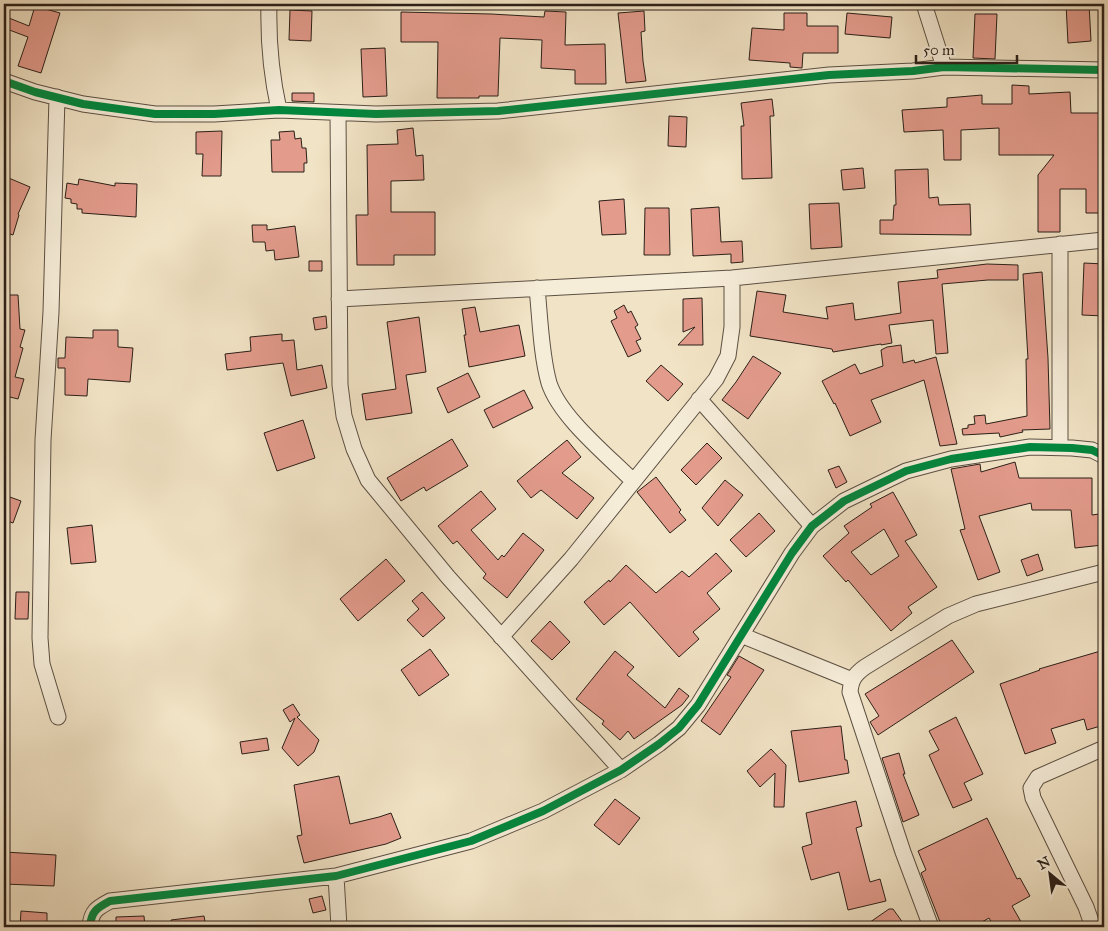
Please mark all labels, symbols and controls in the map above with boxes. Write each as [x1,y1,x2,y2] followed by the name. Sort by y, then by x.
[916,32,1017,64] scale bar
[923,41,955,59] text: 50 m
[1026,848,1076,898] north arrow
[1035,853,1053,873] text: N

